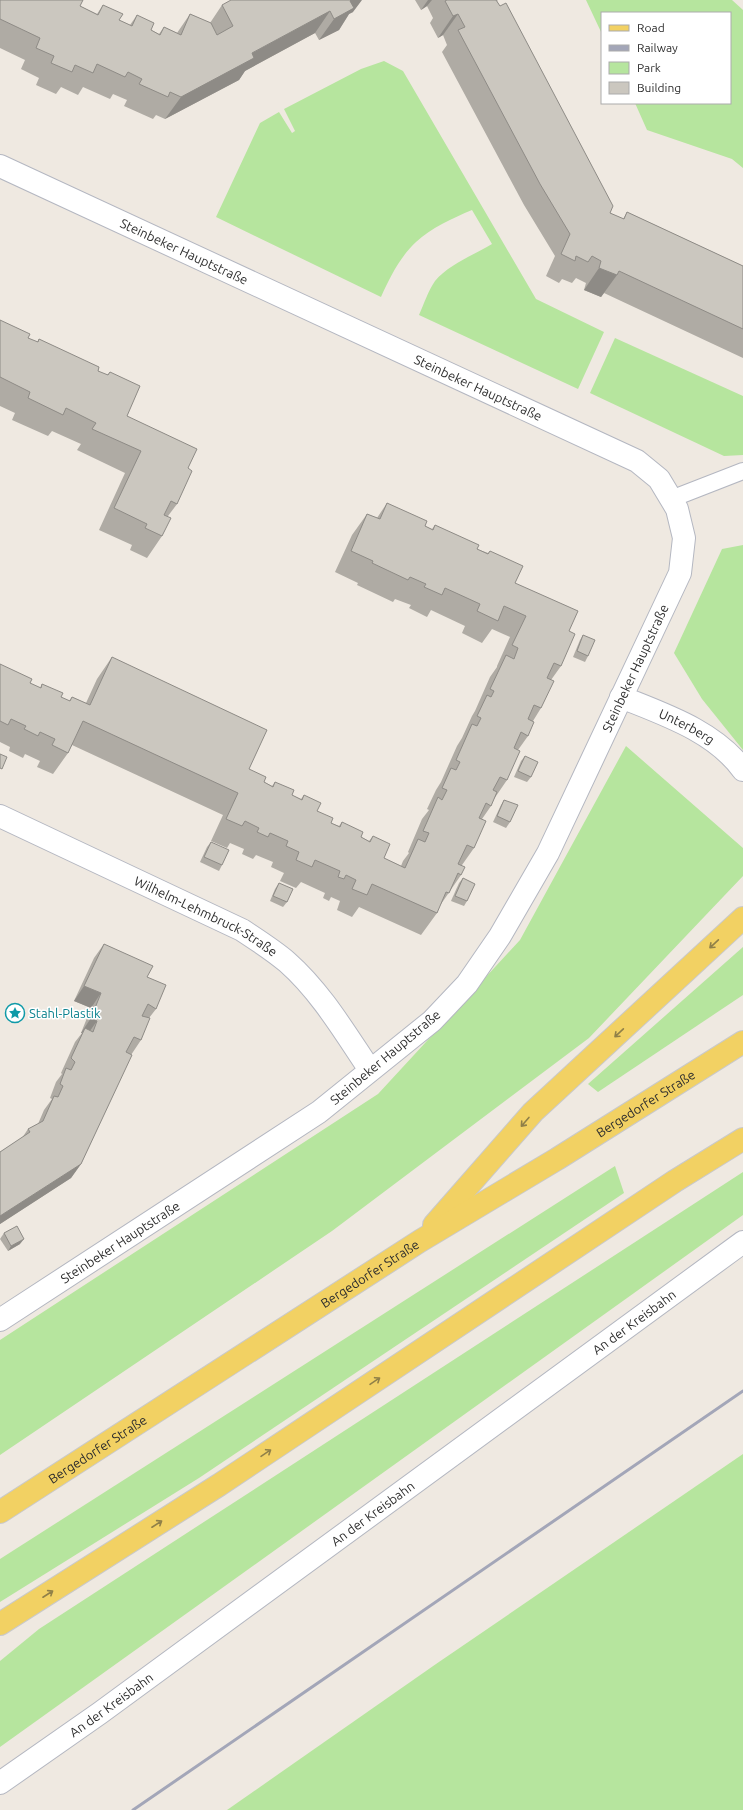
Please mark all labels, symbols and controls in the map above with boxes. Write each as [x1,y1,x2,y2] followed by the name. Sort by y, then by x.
[601,12,731,104] legend
[637,21,665,34] text: Road
[637,41,678,54] text: Railway
[637,61,661,74] text: Park
[637,81,681,94] text: Building
[118,216,250,287] street label: Steinbeker Hauptstraße
[412,352,544,423] street label: Steinbeker Hauptstraße
[599,602,671,734] street label: Steinbeker Hauptstraße
[657,706,717,747] street label: Unterberg
[132,873,280,959] street label: Wilhelm-Lehmbruck-Straße
[709,940,720,949] one-way arrow
[4,1002,26,1024] place icon: Stahl-Plastik
[29,1006,101,1020] place label: Stahl-Plastik
[327,1007,443,1107] street label: Steinbeker Hauptstraße
[614,1028,624,1037] one-way arrow
[594,1067,697,1140] street label: Bergedorfer Straße
[520,1117,529,1127] one-way arrow
[58,1198,182,1286] street label: Steinbeker Hauptstraße
[318,1237,421,1310] street label: Bergedorfer Straße
[590,1287,678,1357] street label: An der Kreisbahn
[369,1377,380,1385] one-way arrow
[46,1412,149,1486] street label: Bergedorfer Straße
[261,1449,272,1457] one-way arrow
[328,1478,417,1548] street label: An der Kreisbahn
[152,1520,163,1528] one-way arrow
[42,1590,53,1598] one-way arrow
[67,1670,156,1739] street label: An der Kreisbahn

